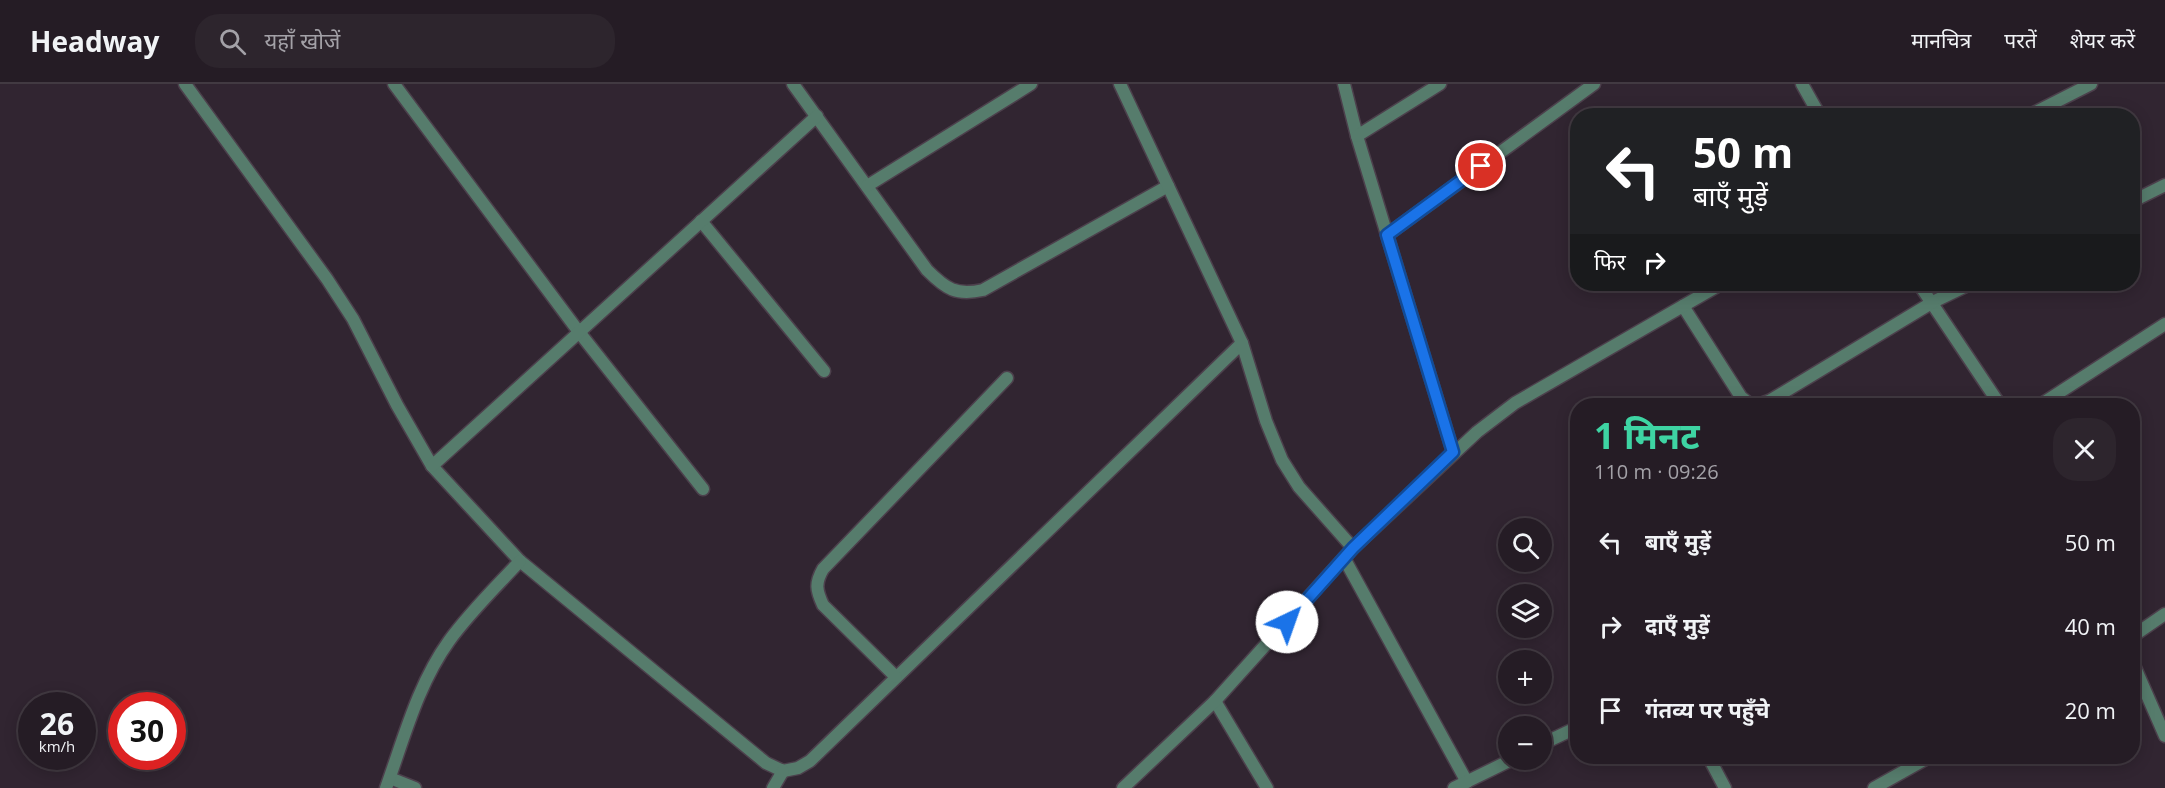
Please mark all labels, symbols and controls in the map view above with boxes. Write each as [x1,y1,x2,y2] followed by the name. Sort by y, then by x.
[195,14,615,68] search box
[30,22,159,60] text: Headway
[216,25,249,58] icon: search
[264,25,340,55] text: यहाँ खोजें
[1911,26,1971,54] text: मानचित्र
[2004,26,2037,54] text: परतें
[2070,26,2135,54] text: शेयर करें
[1693,123,1793,180] text: 50 m
[1594,132,1672,210] icon: left
[1455,140,1506,191] pin
[1464,149,1497,182] icon: arrive
[1693,177,1768,214] text: बाएँ मुड़ें
[1594,246,1626,276] text: फिर
[1638,246,1671,279] icon: right
[1594,411,1700,460] text: 1 मिनट
[2053,418,2116,481] button: close
[1594,458,1719,485] text: 110 m · 09:26
[1498,518,1552,770] map controls
[1498,518,1552,572] button: search
[1594,526,1627,559] icon: left
[1645,526,1711,556] text: बाएँ मुड़ें
[2065,527,2116,557] text: 50 m
[1498,584,1552,638] button: layers
[1255,590,1319,654] position arrow
[1594,610,1627,643] icon: right
[1645,610,1710,640] text: दाएँ मुड़ें
[2065,611,2116,641] text: 40 m
[1498,650,1552,704] button: +
[108,692,186,770] speed limit sign: 30
[1594,694,1627,727] icon: arrive
[1645,694,1770,724] text: गंतव्य पर पहुँचे
[2065,695,2116,725] text: 20 m
[40,703,74,744] text: 26
[1498,716,1552,770] button: −
[39,736,75,756] text: km/h

